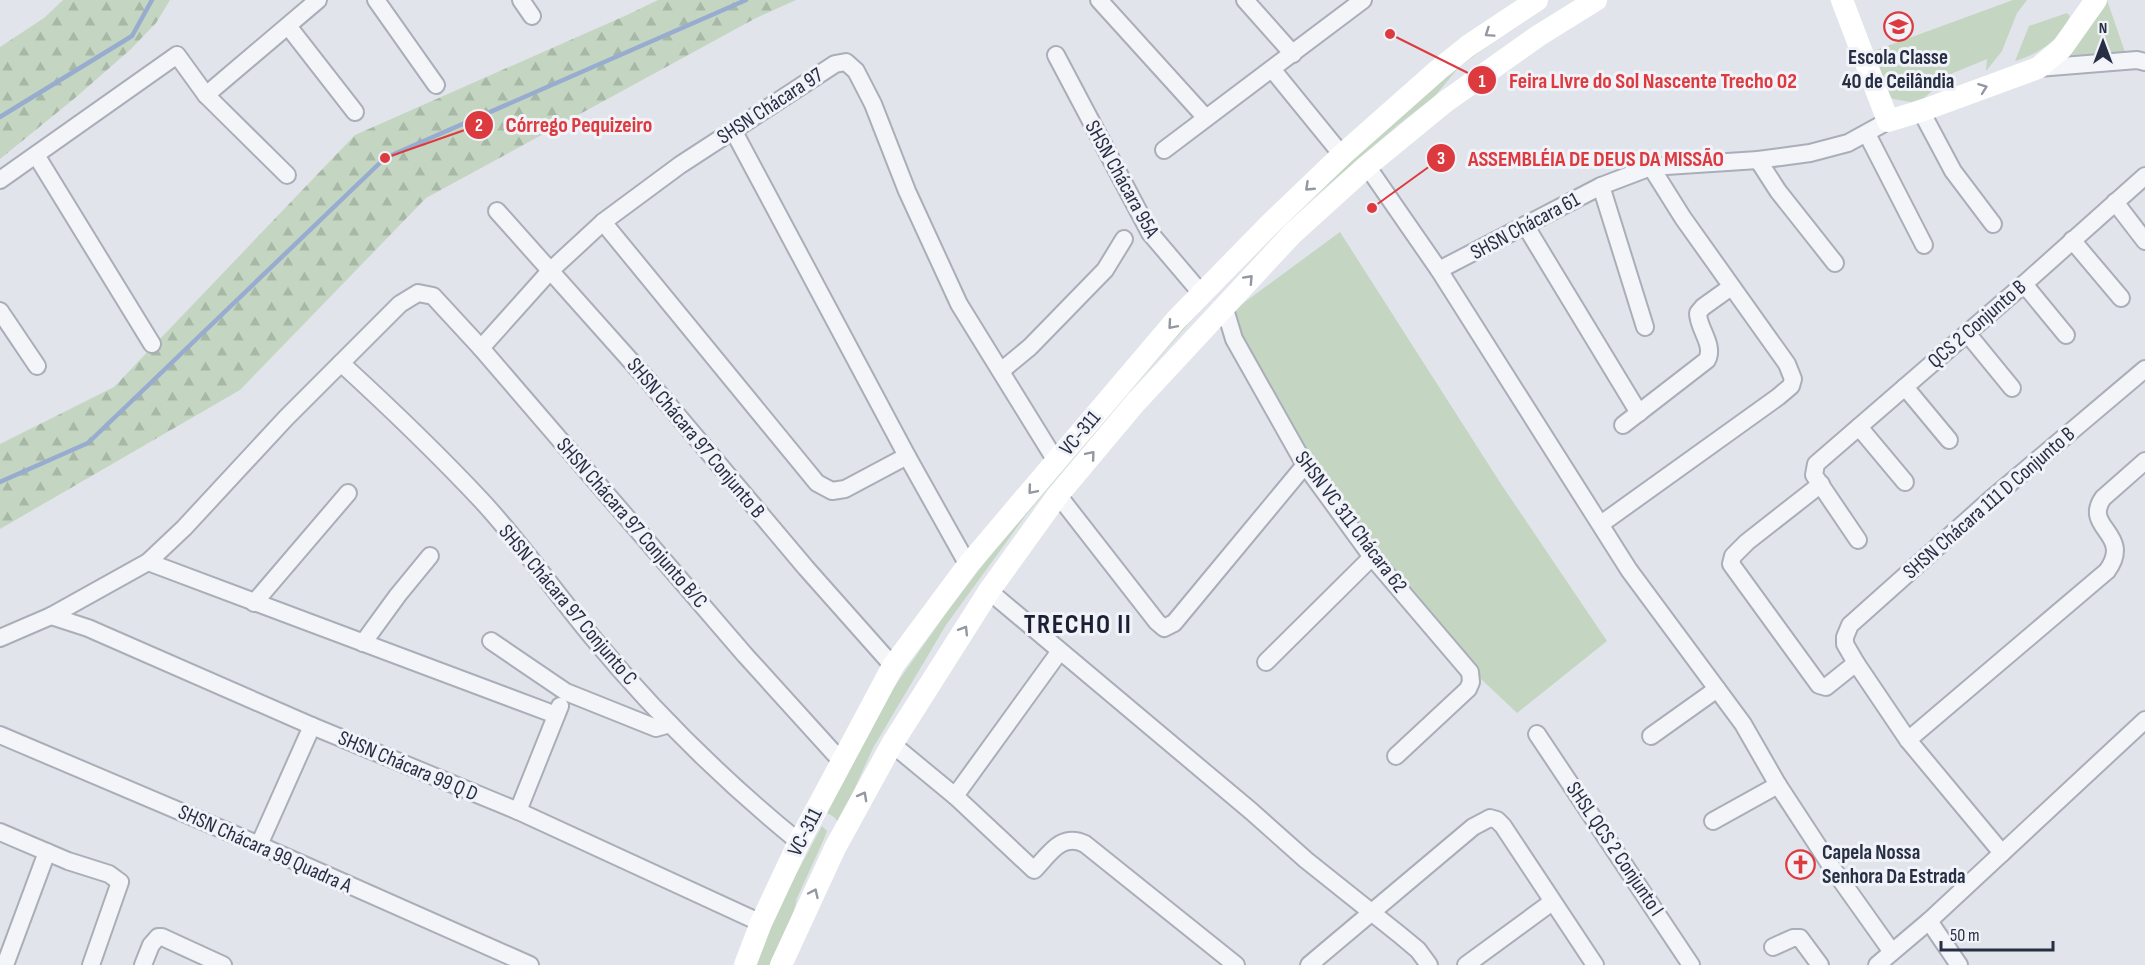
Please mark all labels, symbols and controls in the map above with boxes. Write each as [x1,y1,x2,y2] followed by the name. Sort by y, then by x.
[1882,10,1914,42] school or university icon: Escola Classe 40 de Ceilândia
[2073,12,2133,72] north arrow
[2099,19,2107,38] text: N
[1484,25,1495,36] one-way arrow
[1842,45,1954,94] place label: Escola Classe 40 de Ceilândia
[1467,60,1808,100] callout: Feira LIvre do Sol Nascente Trecho 02
[712,62,828,149] street label: SHSN Chácara 97
[1509,68,1797,95] text: Feira LIvre do Sol Nascente Trecho 02
[1478,71,1486,92] text: 1
[1977,83,1988,96] one-way arrow
[464,105,665,145] callout: Córrego Pequizeiro
[506,112,652,139] text: Córrego Pequizeiro
[475,115,483,136] text: 2
[1080,116,1165,243] street label: SHSN Chácara 95A
[1426,138,1736,178] callout: ASSEMBLÉIA DE DEUS DA MISSÃO
[1467,146,1724,173] text: ASSEMBLÉIA DE DEUS DA MISSÃO
[1437,148,1445,169] text: 3
[1305,179,1316,190] one-way arrow
[1466,187,1584,265] street label: SHSN Chácara 61
[1242,275,1253,286] one-way arrow
[1923,275,2031,373] street label: QCS 2 Conjunto B
[1168,318,1179,329] one-way arrow
[622,353,770,523] street label: SHSN Chácara 97 Conjunto B
[1054,405,1106,460] street label: VC-311
[1898,422,2080,584] street label: SHSN Chácara 111 D Conjunto B
[551,433,713,613] street label: SHSN Chácara 97 Conjunto B/C
[1290,446,1412,598] street label: SHSN VC 311 Chácara 62
[1084,451,1095,462] one-way arrow
[1028,483,1039,494] one-way arrow
[493,520,643,690] street label: SHSN Chácara 97 Conjunto C
[1024,609,1132,641] district label: TRECHO II
[957,626,969,636] one-way arrow
[334,725,482,807] street label: SHSN Chácara 99 Q D
[1561,777,1669,921] street label: SHSL QCS 2 Conjunto I
[856,792,867,803] one-way arrow
[174,799,357,899] street label: SHSN Chácara 99 Quadra A
[782,803,828,860] street label: VC-311
[1822,840,1966,889] place label: Capela Nossa Senhora Da Estrada
[1785,848,1817,880] church icon: Capela Nossa Senhora Da Estrada
[806,889,818,900] one-way arrow
[1941,914,2054,952] scale bar
[1950,925,1980,946] text: 50 m

